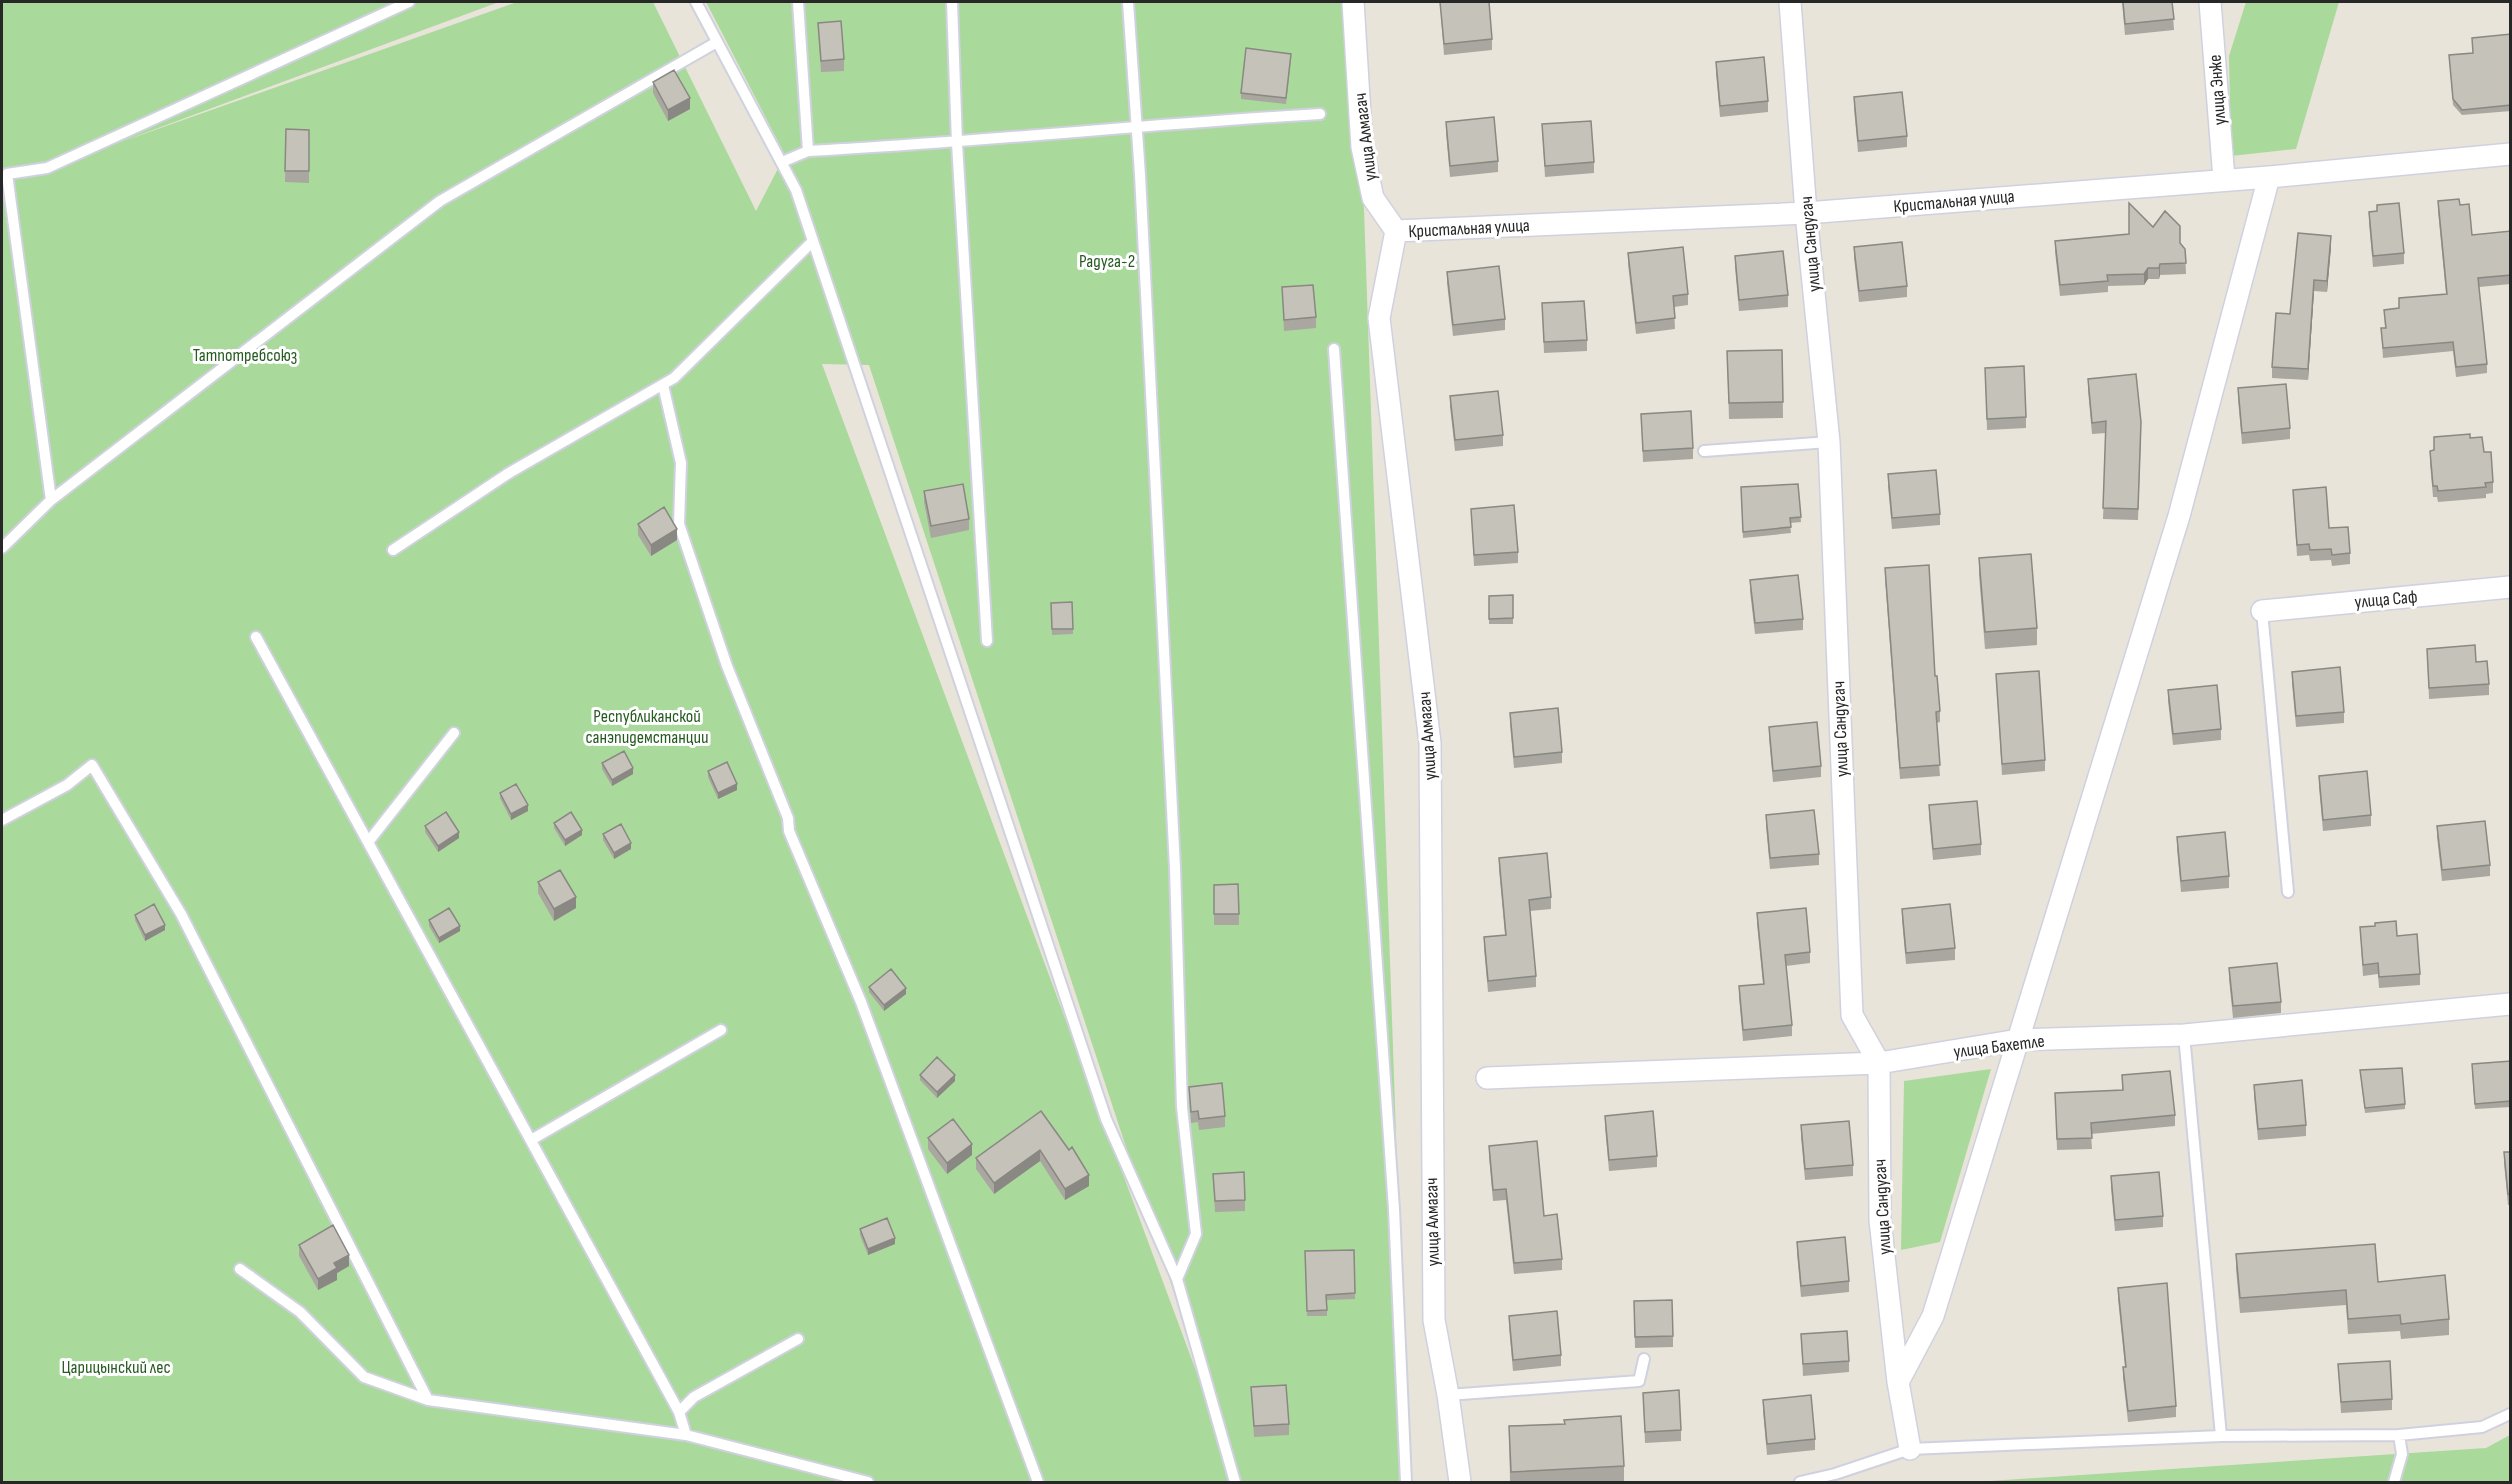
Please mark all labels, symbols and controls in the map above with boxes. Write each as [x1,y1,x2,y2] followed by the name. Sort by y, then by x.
[2205,54,2230,126] street label: улица Энже
[1350,92,1381,182] street label: улица Алмагач
[1893,186,2015,217] street label: Кристальная улица
[1796,195,1825,293] street label: улица Сандугач
[1408,215,1530,242] street label: Кристальная улица
[1079,251,1135,272] park label: Радуга-2
[193,345,297,366] park label: Татпотребсоюз
[2354,586,2418,613] street label: улица Саф
[1828,681,1853,777] street label: улица Сандугач
[1414,691,1441,781] street label: улица Алмагач
[586,706,708,748] park label: Республиканской санэпидемстанции
[1952,1030,2046,1062] street label: улица Бахетле
[1870,1159,1895,1255] street label: улица Сандугач
[1421,1177,1444,1267] street label: улица Алмагач
[61,1357,171,1378] park label: Царицынский лес

